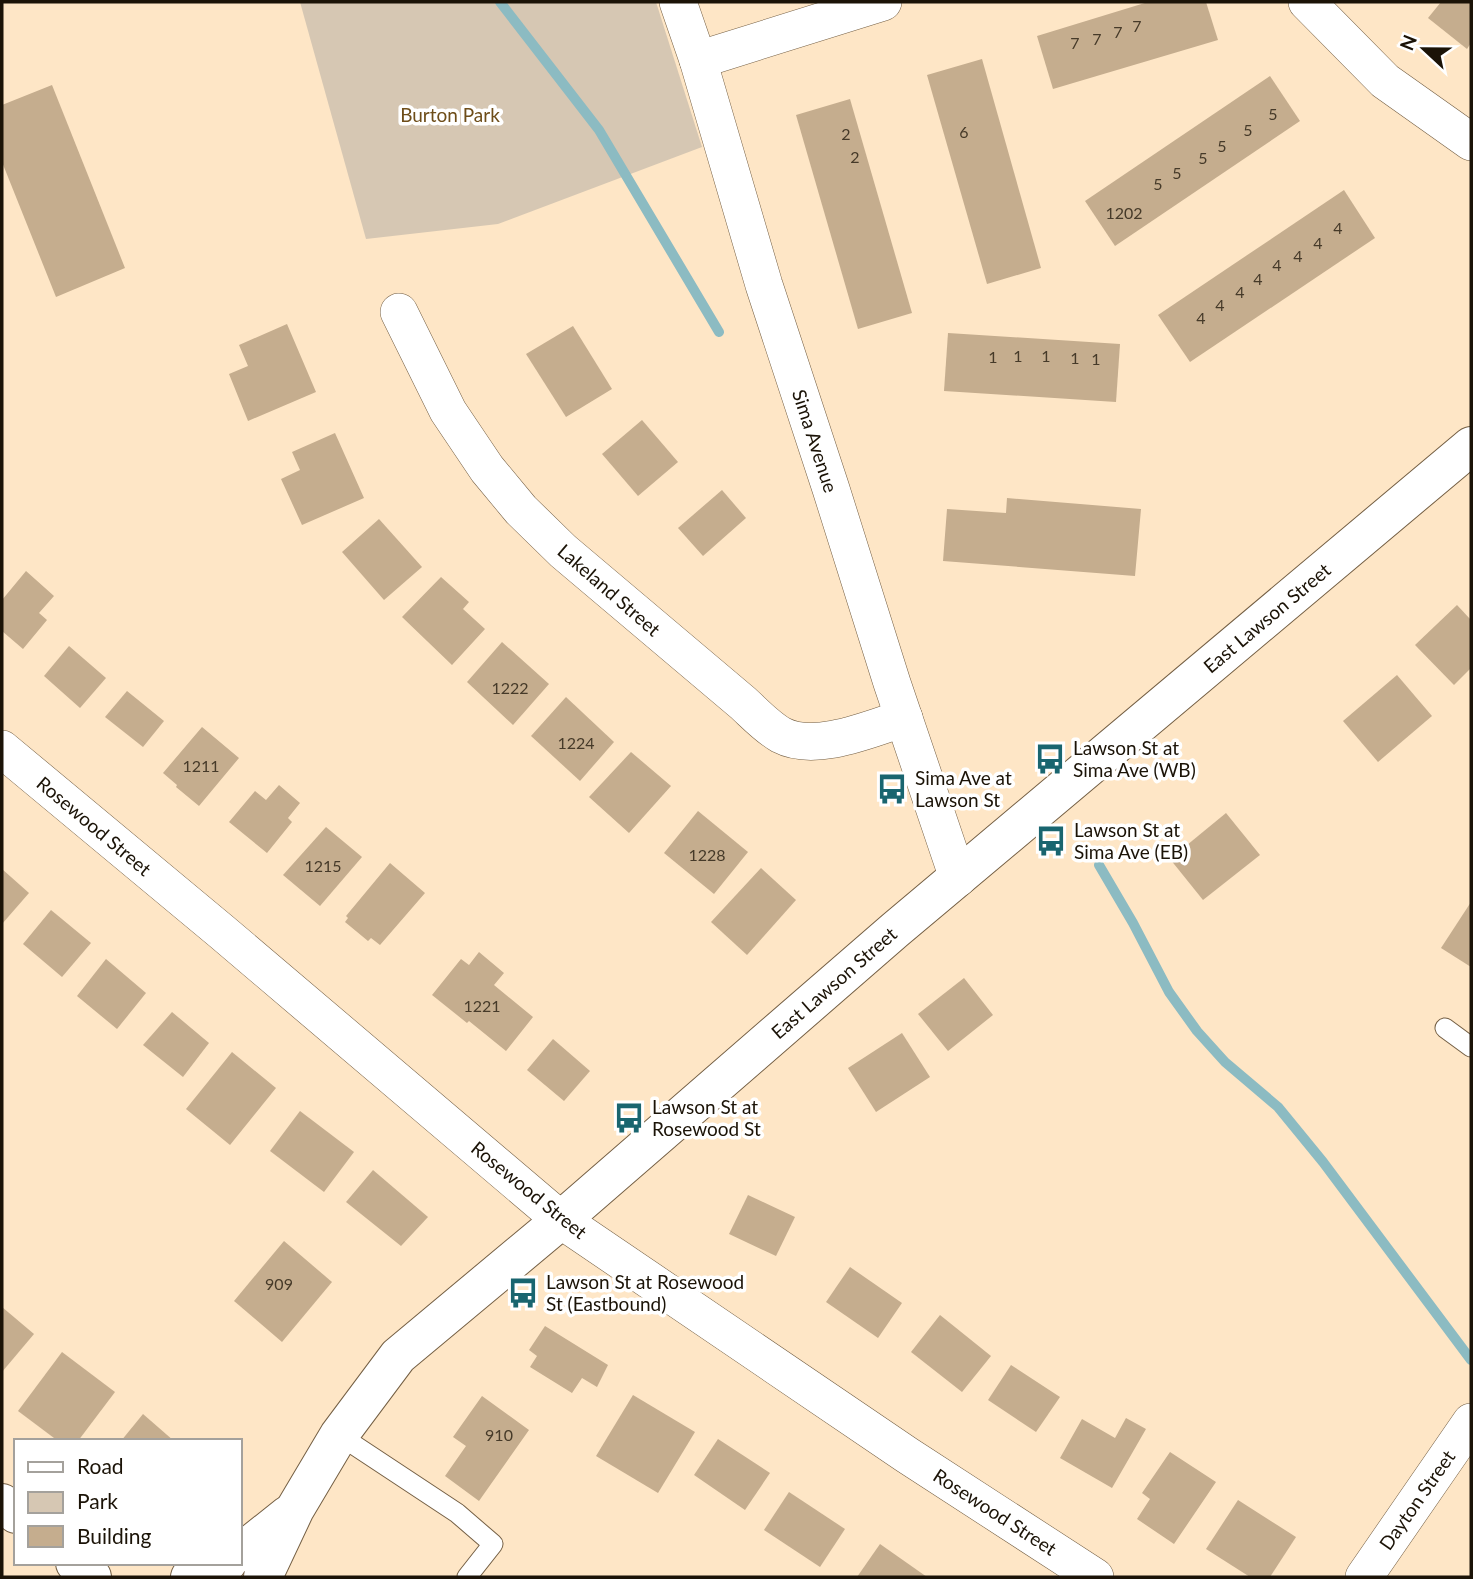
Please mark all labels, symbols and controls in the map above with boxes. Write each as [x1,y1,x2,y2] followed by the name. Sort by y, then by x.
[1389,14,1459,84] north arrow
[1132,16,1142,35] house number: 7
[1113,22,1123,41] house number: 7
[1092,29,1102,48] house number: 7
[1394,31,1421,54] text: N
[1070,33,1080,52] house number: 7
[400,103,500,126] park label: Burton Park
[1268,104,1278,123] house number: 5
[1243,120,1253,139] house number: 5
[959,122,969,141] house number: 6
[841,124,851,143] house number: 2
[1217,136,1227,155] house number: 5
[850,147,860,166] house number: 2
[1198,148,1208,167] house number: 5
[1172,163,1182,182] house number: 5
[1153,174,1163,193] house number: 5
[1105,203,1143,222] house number: 1202
[1333,218,1343,237] house number: 4
[1313,233,1323,252] house number: 4
[1293,246,1303,265] house number: 4
[1272,255,1282,274] house number: 4
[1253,269,1263,288] house number: 4
[1235,282,1245,301] house number: 4
[1215,295,1225,314] house number: 4
[1196,308,1206,327] house number: 4
[1013,346,1023,365] house number: 1
[1041,346,1051,365] house number: 1
[988,347,998,366] house number: 1
[1070,348,1080,367] house number: 1
[1091,349,1101,368] house number: 1
[788,386,843,495] street label: Sima Avenue
[553,539,665,641] street label: Lakeland Street
[1198,558,1335,677] street label: East Lawson Street
[491,678,529,697] house number: 1222
[557,733,595,752] house number: 1224
[1073,736,1196,781] place label: Lawson St at Sima Ave (WB)
[1033,742,1067,776] bus stop icon: Lawson St at Sima Ave (WB)
[182,756,220,775] house number: 1211
[915,766,1012,811] place label: Sima Ave at Lawson St
[33,771,156,880] street label: Rosewood Street
[875,772,909,806] bus stop icon: Sima Ave at Lawson St
[1074,818,1188,863] place label: Lawson St at Sima Ave (EB)
[1034,824,1068,858] bus stop icon: Lawson St at Sima Ave (EB)
[688,845,726,864] house number: 1228
[304,856,342,875] house number: 1215
[766,922,901,1043] street label: East Lawson Street
[463,996,501,1015] house number: 1221
[652,1095,761,1140] place label: Lawson St at Rosewood St
[612,1101,646,1135] bus stop icon: Lawson St at Rosewood St
[467,1136,592,1243] street label: Rosewood Street
[546,1270,744,1315] place label: Lawson St at Rosewood St (Eastbound)
[265,1274,293,1293] house number: 909
[506,1276,540,1310] bus stop icon: Lawson St at Rosewood St (Eastbound)
[485,1425,513,1444] house number: 910
[14,1439,242,1565] legend
[1374,1445,1459,1554] street label: Dayton Street
[77,1453,124,1478] text: Road
[929,1463,1061,1560] street label: Rosewood Street
[77,1488,118,1513] text: Park
[77,1523,152,1548] text: Building

